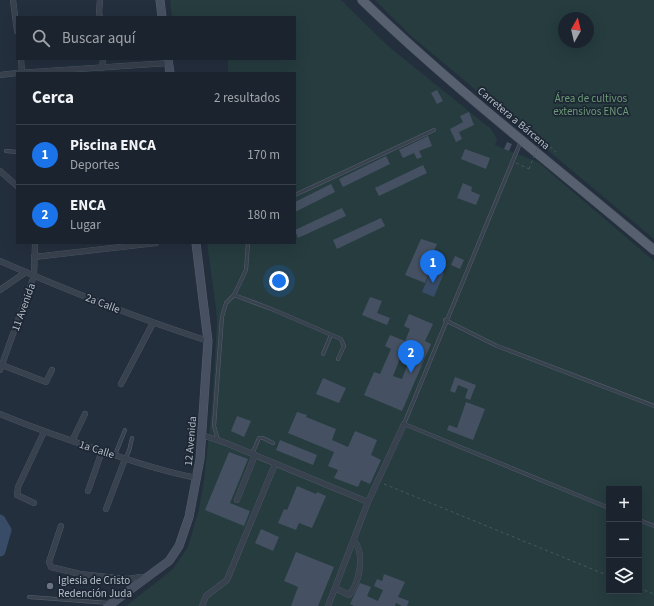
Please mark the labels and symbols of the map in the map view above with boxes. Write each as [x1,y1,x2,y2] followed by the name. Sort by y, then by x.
[558,12,594,48] north arrow
[474,84,553,153] street label: Carretera a Bárcena
[553,91,629,119] park label: Área de cultivos extensivos ENCA
[420,250,446,283] pin: 1
[269,271,289,291] your location
[8,281,39,333] street label: 11 Avenida
[83,290,123,317] street label: 2a Calle
[398,340,424,373] pin: 2
[181,416,200,467] street label: 12 Avenida
[77,437,117,462] street label: 1a Calle
[58,573,132,601] place label: Iglesia de Cristo Redención Juda
[45,581,55,591] marker: Iglesia de Cristo Redención Juda

